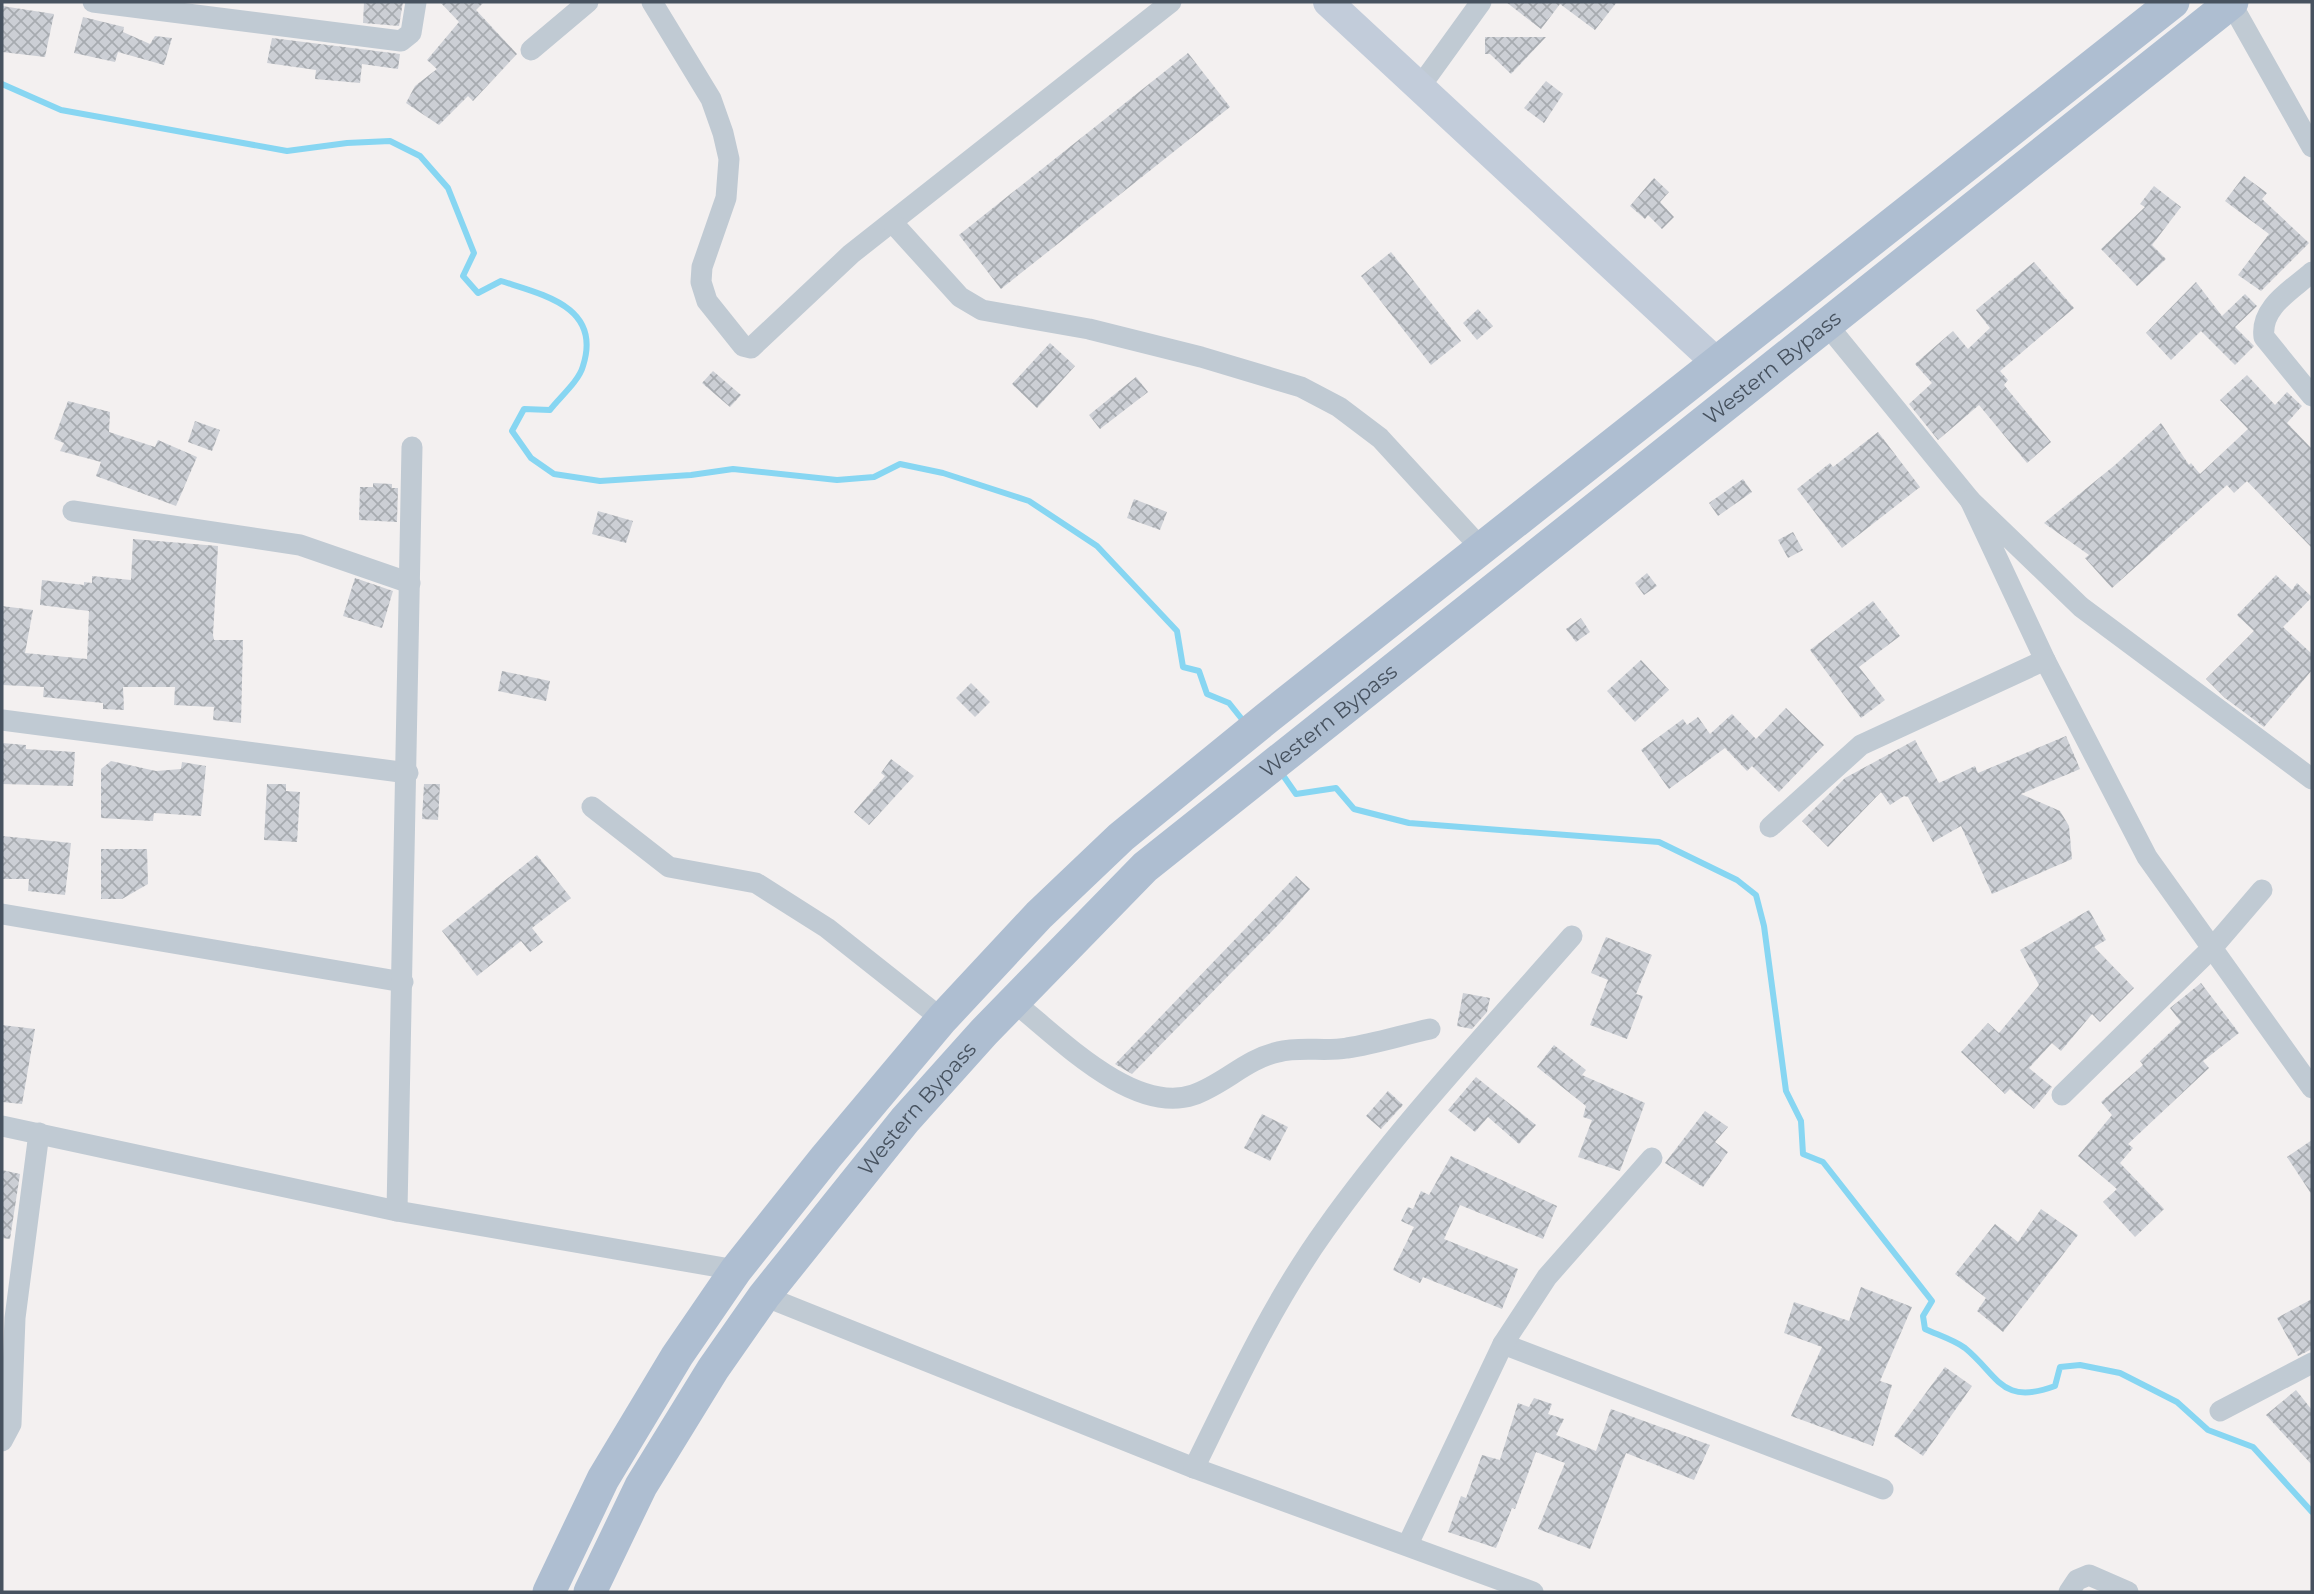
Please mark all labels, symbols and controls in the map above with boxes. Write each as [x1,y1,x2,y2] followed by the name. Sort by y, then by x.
[1698,305,1846,430] street label: Western Bypass
[1255,658,1402,783] street label: Western Bypass
[853,1036,981,1180] street label: Western Bypass

